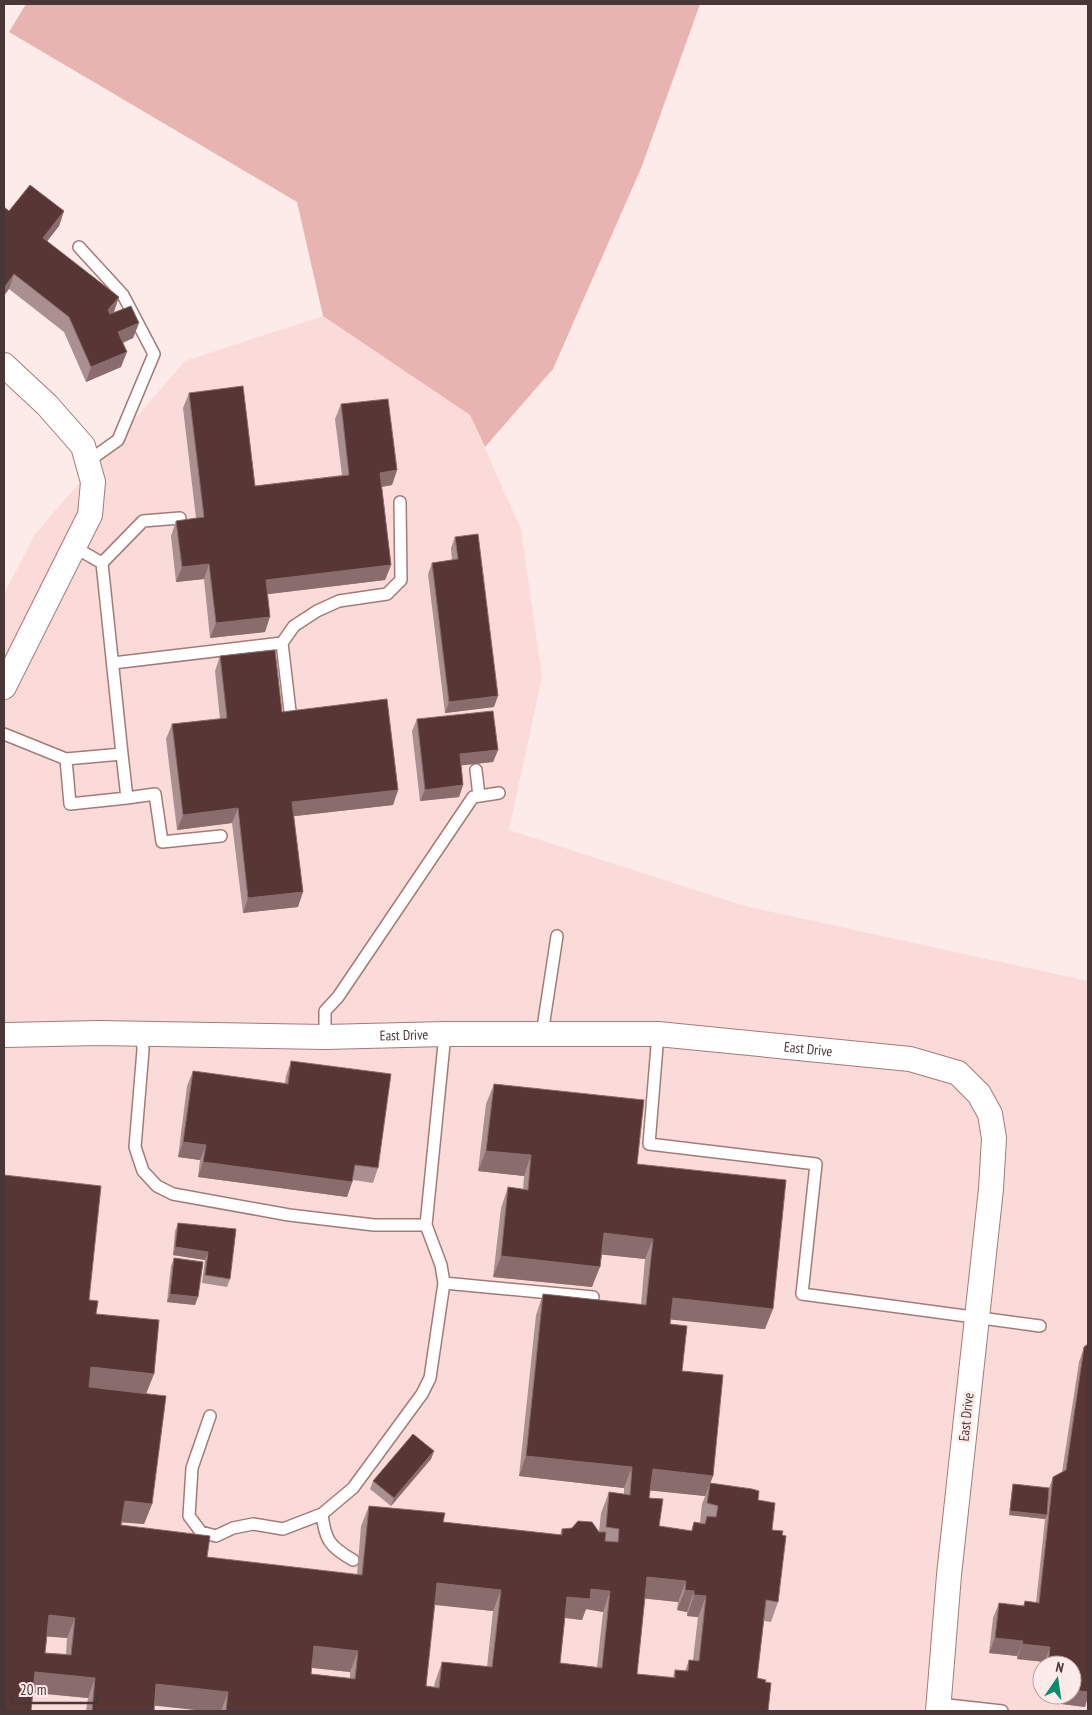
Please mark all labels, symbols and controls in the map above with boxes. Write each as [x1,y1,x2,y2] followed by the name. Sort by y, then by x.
[379,1025,429,1045] street label: East Drive
[783,1038,833,1060] street label: East Drive
[955,1392,978,1442] street label: East Drive
[1032,1655,1082,1705] north arrow
[1054,1658,1066,1677] text: N
[12,1672,98,1704] scale bar
[20,1680,46,1699] text: 20 m

